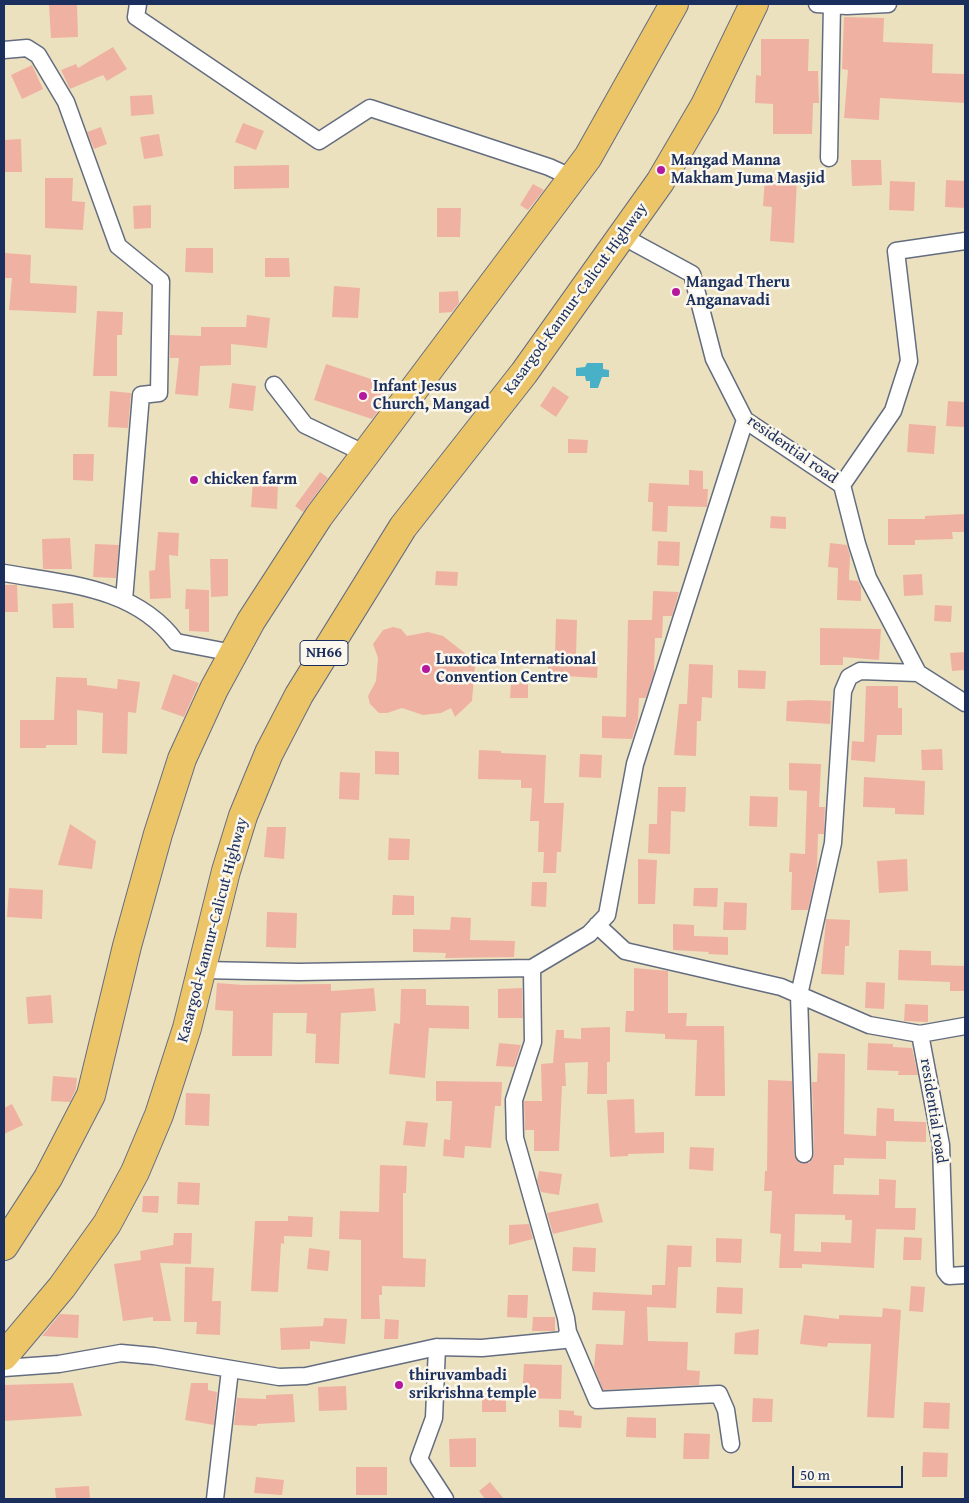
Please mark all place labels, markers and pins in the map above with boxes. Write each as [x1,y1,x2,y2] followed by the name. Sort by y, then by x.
[671,151,825,189] place label: Mangad Manna Makham Juma Masjid
[655,164,667,176] marker: Mangad Manna Makham Juma Masjid
[686,273,790,311] place label: Mangad Theru Anganavadi
[670,286,682,298] marker: Mangad Theru Anganavadi
[373,377,490,415] place label: Infant Jesus Church, Mangad
[357,390,369,402] marker: Infant Jesus Church, Mangad
[204,470,297,490] place label: chicken farm
[188,474,200,486] marker: chicken farm
[436,650,596,688] place label: Luxotica International Convention Centre
[420,663,432,675] marker: Luxotica International Convention Centre
[409,1366,537,1404] place label: thiruvambadi srikrishna temple
[393,1379,405,1391] marker: thiruvambadi srikrishna temple

